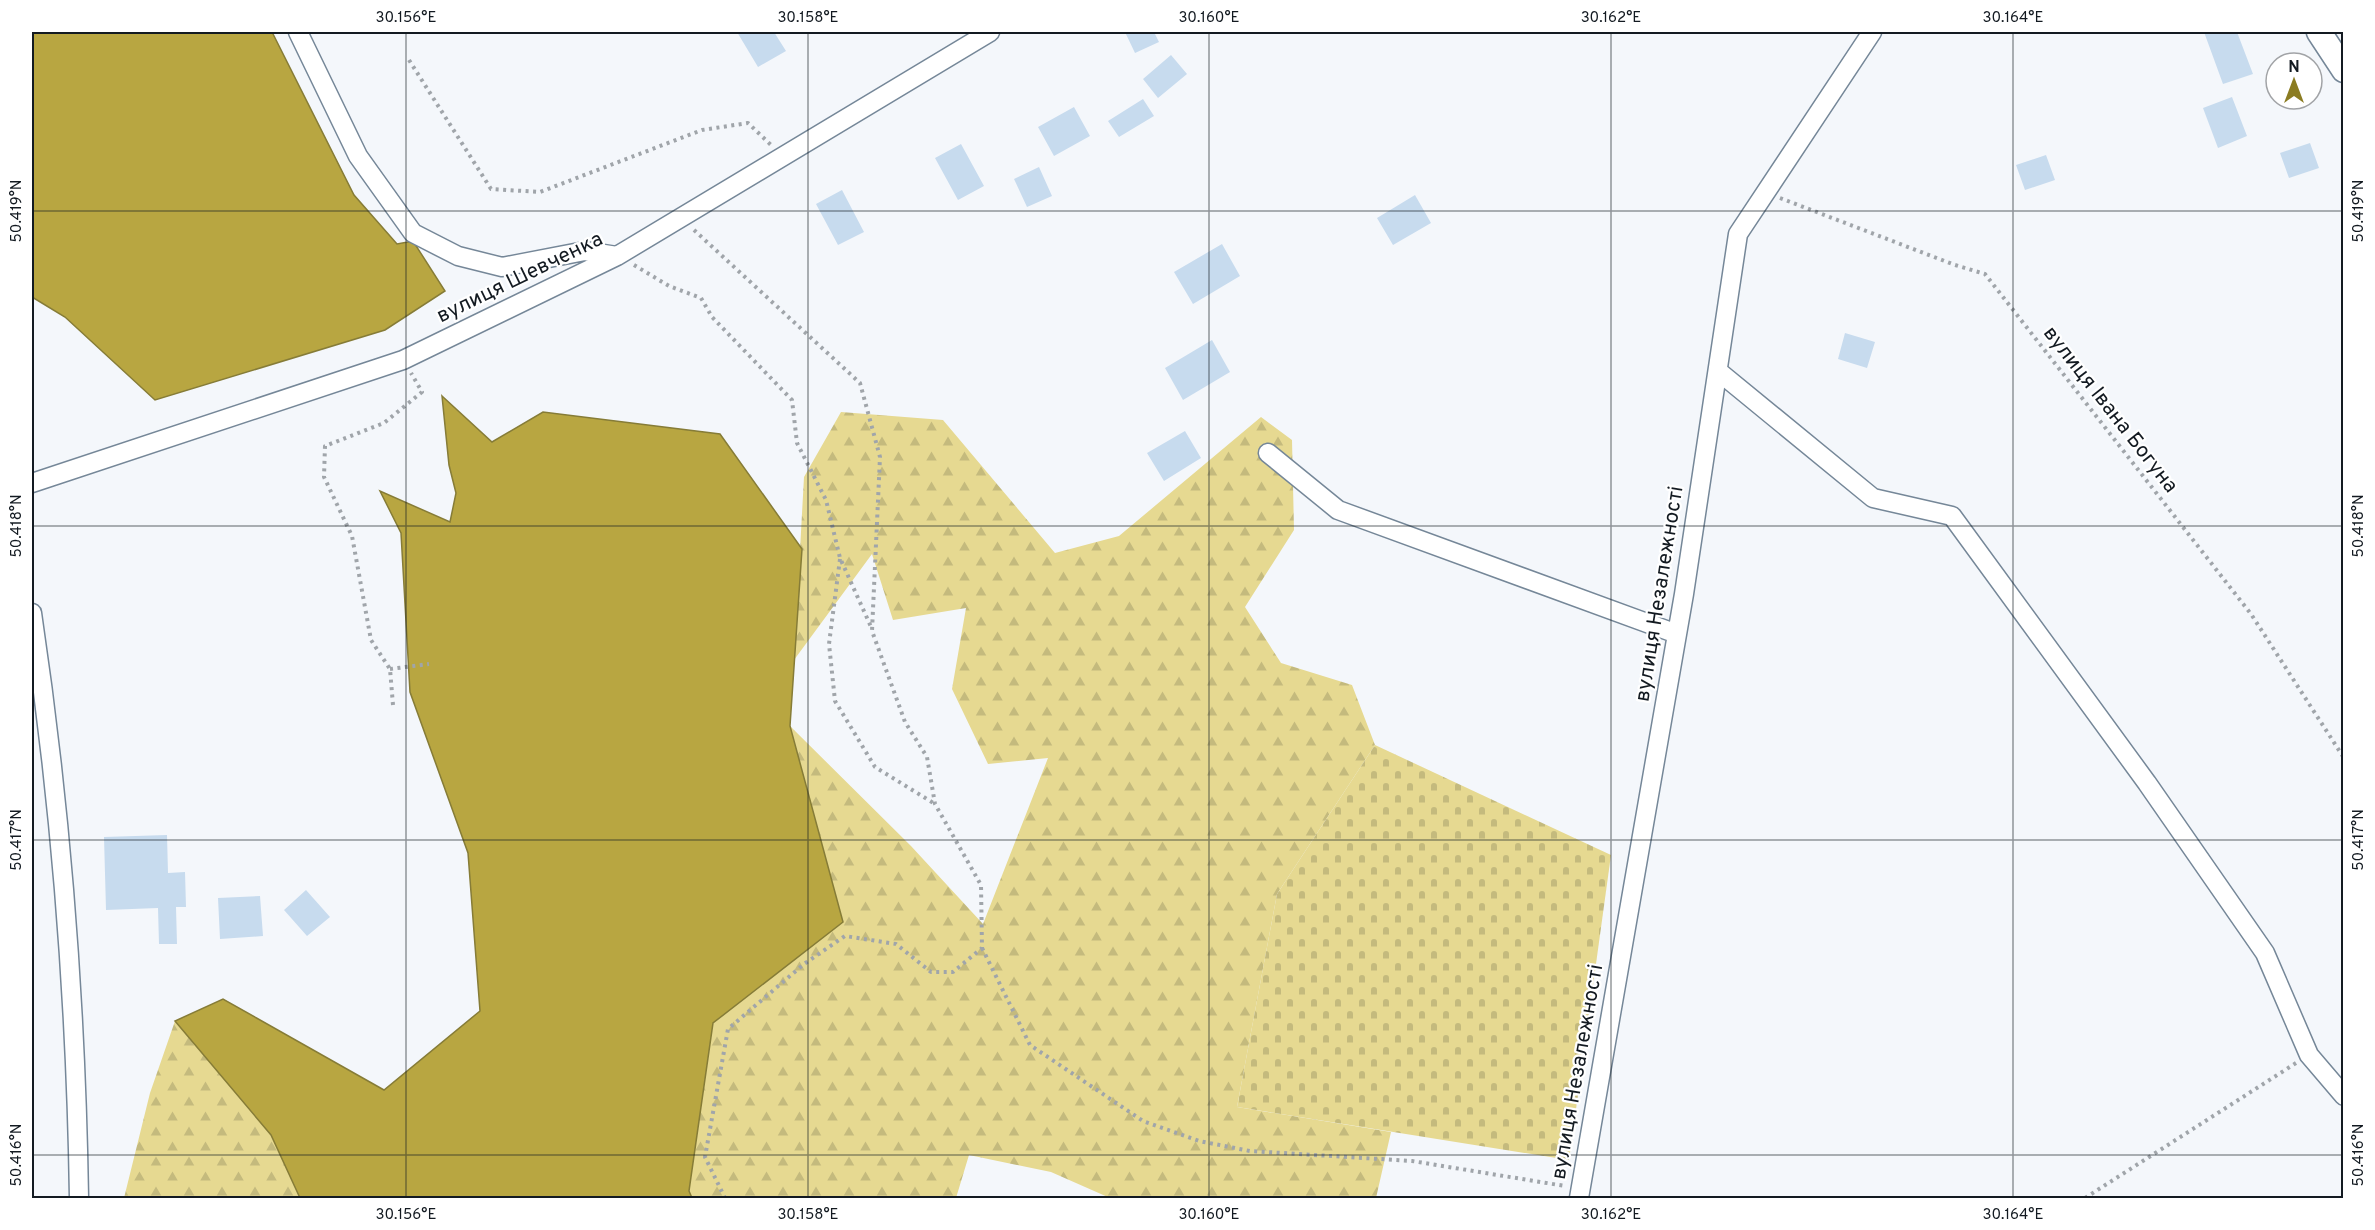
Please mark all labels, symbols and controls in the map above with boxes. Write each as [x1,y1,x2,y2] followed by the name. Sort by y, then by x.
[376,9,436,28] text: 30.156°E
[777,9,839,28] text: 30.158°E
[1178,9,1240,28] text: 30.160°E
[1581,9,1641,28] text: 30.162°E
[1983,9,2043,28] text: 30.164°E
[2264,51,2324,111] north arrow
[2288,58,2300,78] text: N
[8,180,27,242] text: 50.419°N
[2350,180,2369,242] text: 50.419°N
[432,226,608,330] street label: вулиця Шевченка
[2036,321,2184,499] street label: вулиця Івана Богуна
[1630,484,1690,704] street label: вулиця Незалежності
[8,494,27,558] text: 50.418°N
[2350,494,2369,558] text: 50.418°N
[8,809,27,871] text: 50.417°N
[2350,809,2369,871] text: 50.417°N
[1546,962,1610,1182] street label: вулиця Незалежності
[8,1124,27,1186] text: 50.416°N
[2350,1124,2369,1186] text: 50.416°N
[376,1206,436,1225] text: 30.156°E
[777,1206,839,1225] text: 30.158°E
[1178,1206,1240,1225] text: 30.160°E
[1581,1206,1641,1225] text: 30.162°E
[1983,1206,2043,1225] text: 30.164°E

